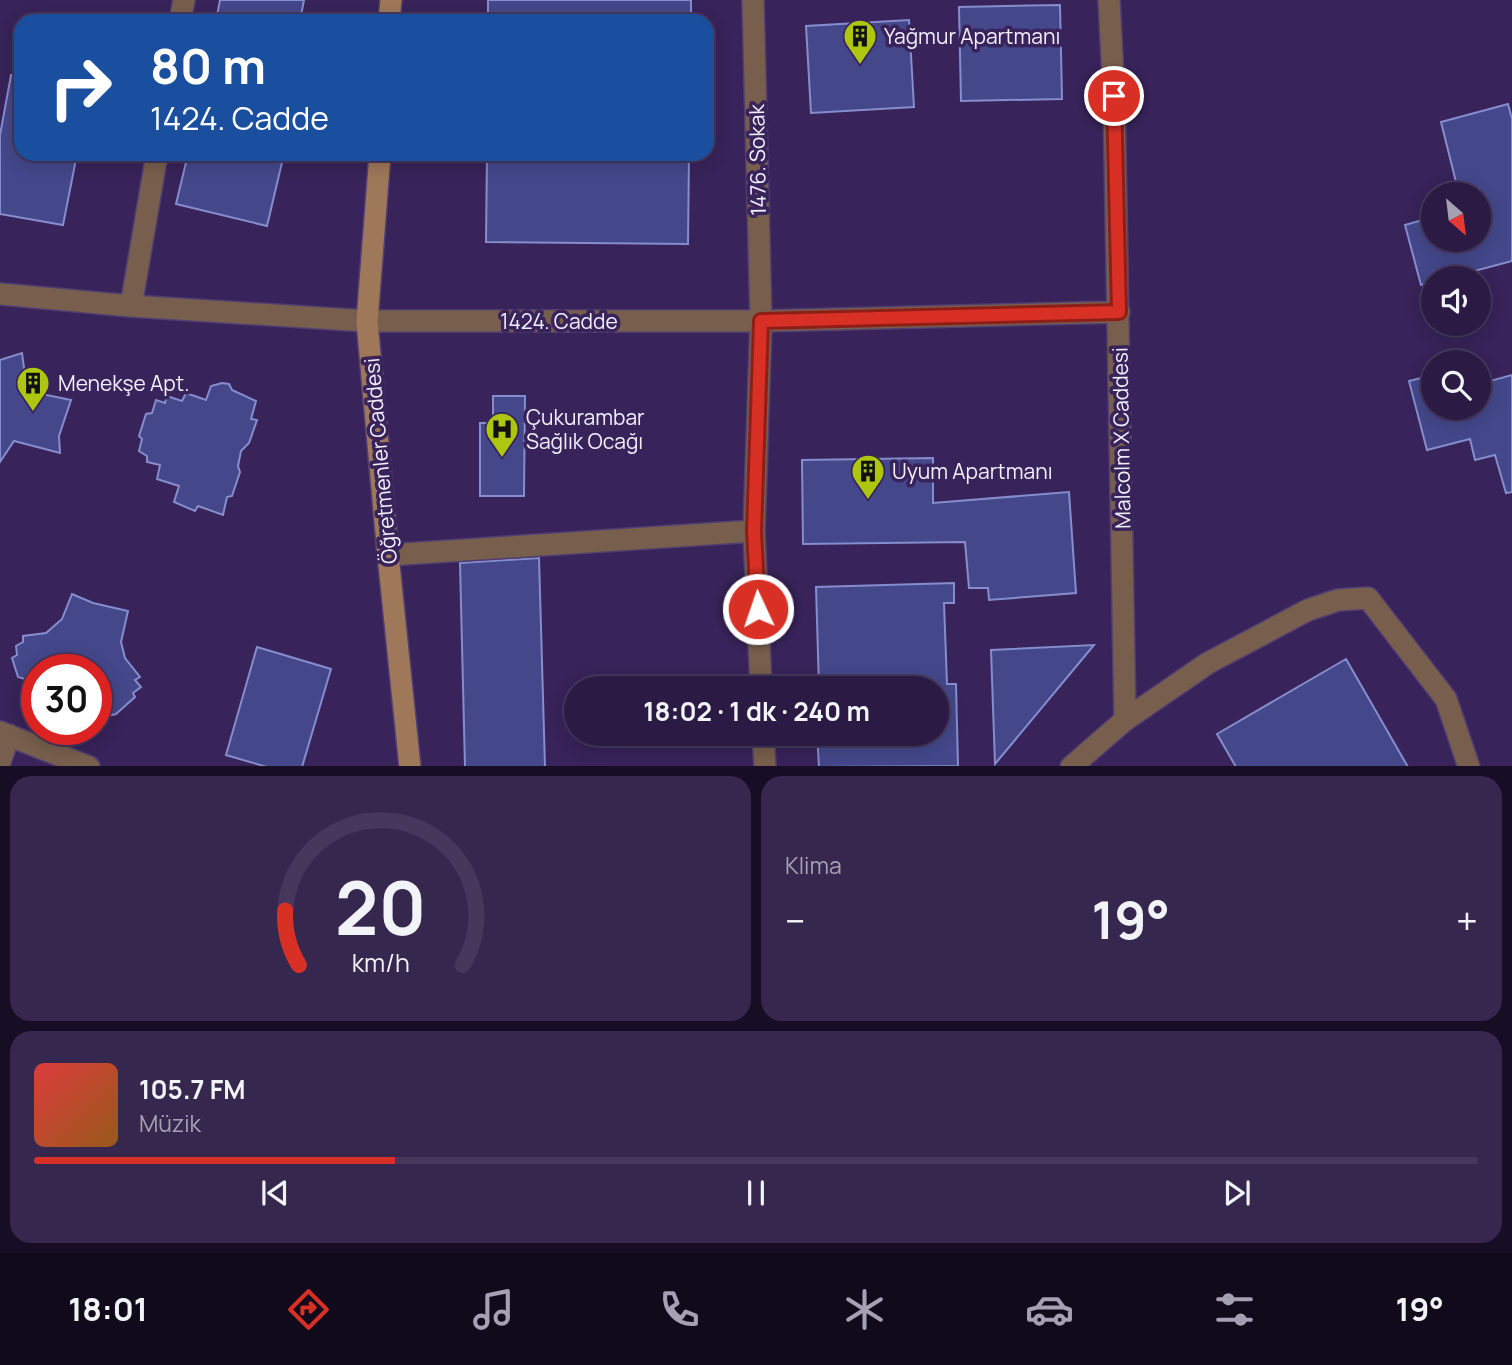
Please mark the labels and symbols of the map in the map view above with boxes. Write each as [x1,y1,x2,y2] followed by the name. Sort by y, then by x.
[841,17,879,66] building icon: Yağmur Apartmanı
[884,22,1060,50] place label: Yağmur Apartmanı
[1084,66,1144,126] pin
[742,103,772,216] street label: 1476. Sokak
[1421,182,1491,252] north arrow
[500,307,618,335] street label: 1424. Cadde
[1105,347,1137,529] street label: Malcolm X Caddesi
[357,357,403,565] street label: Öğretmenler Caddesi
[14,364,52,413] building icon: Menekşe Apt.
[58,369,189,397] place label: Menekşe Apt.
[526,403,645,455] place label: Çukurambar Sağlık Ocağı
[483,410,521,459] hospital icon: Çukurambar Sağlık Ocağı
[849,452,887,501] building icon: Uyum Apartmanı
[892,457,1053,485] place label: Uyum Apartmanı
[721,572,795,646] position arrow
[21,654,112,745] speed limit sign: 30

